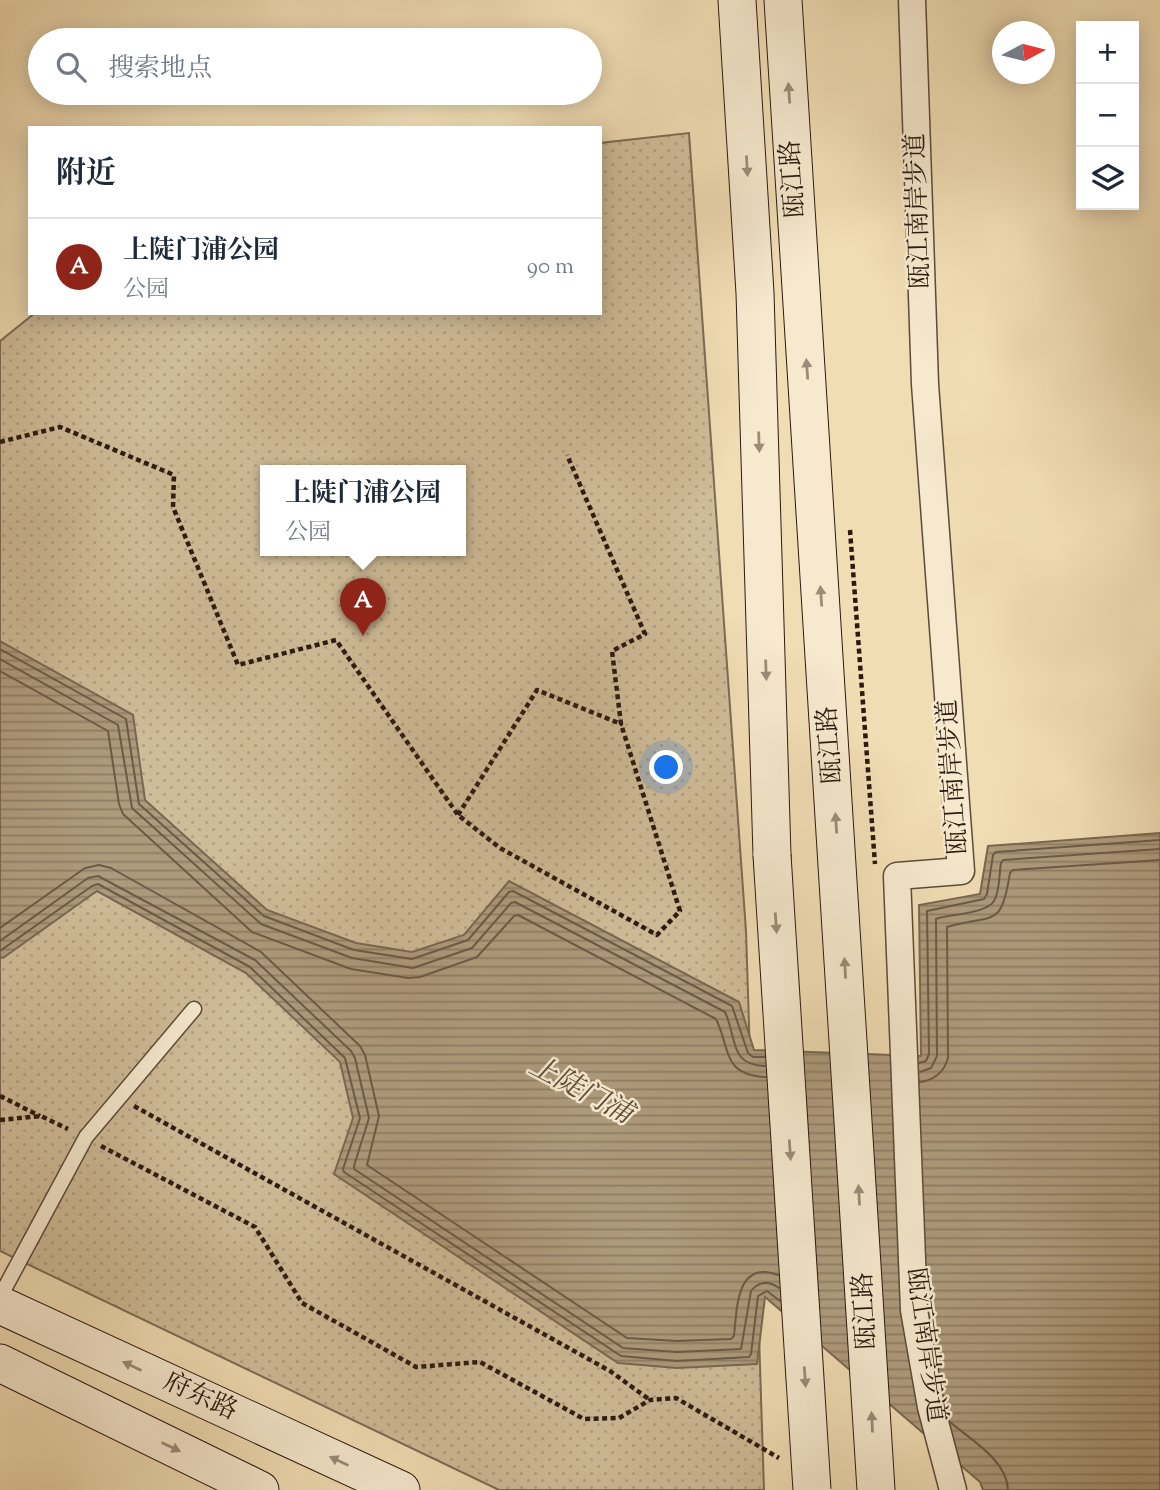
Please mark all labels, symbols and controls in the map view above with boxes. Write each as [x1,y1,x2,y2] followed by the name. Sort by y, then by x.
[992,21,1055,84] north arrow
[1076,21,1139,210] map controls
[1076,21,1139,84] button: +
[28,28,602,105] search box
[52,48,90,86] icon: search
[108,51,212,88] text: 搜索地点
[783,82,794,104] one-way arrow
[1076,84,1139,147] button: −
[898,132,940,290] street label: 瓯江南岸步道
[773,139,815,219] street label: 瓯江路
[1076,147,1139,210] button: layers
[56,153,116,196] text: 附近
[742,155,753,177] one-way arrow
[123,233,279,270] text: 上陡门浦公园
[70,251,88,284] text: A
[527,251,574,284] text: 90 m
[123,274,169,307] text: 公园
[801,358,812,380] one-way arrow
[754,431,765,453] one-way arrow
[260,465,466,556] popup
[285,476,441,513] text: 上陡门浦公园
[285,517,331,550] text: 公园
[340,578,386,636] pin: A
[816,585,827,607] one-way arrow
[761,659,772,681] one-way arrow
[930,698,978,856] street label: 瓯江南岸步道
[810,705,852,785] street label: 瓯江路
[649,750,683,784] your location
[830,812,841,834] one-way arrow
[771,912,782,934] one-way arrow
[839,956,850,978] one-way arrow
[521,1047,642,1137] water label: 上陡门浦
[785,1139,796,1161] one-way arrow
[853,1184,864,1206] one-way arrow
[896,1265,954,1425] street label: 瓯江南岸步道
[845,1271,887,1351] street label: 瓯江路
[122,1360,142,1372] one-way arrow
[157,1364,243,1430] street label: 府东路
[799,1366,810,1388] one-way arrow
[867,1411,878,1433] one-way arrow
[161,1441,181,1453] one-way arrow
[328,1455,349,1466] one-way arrow

